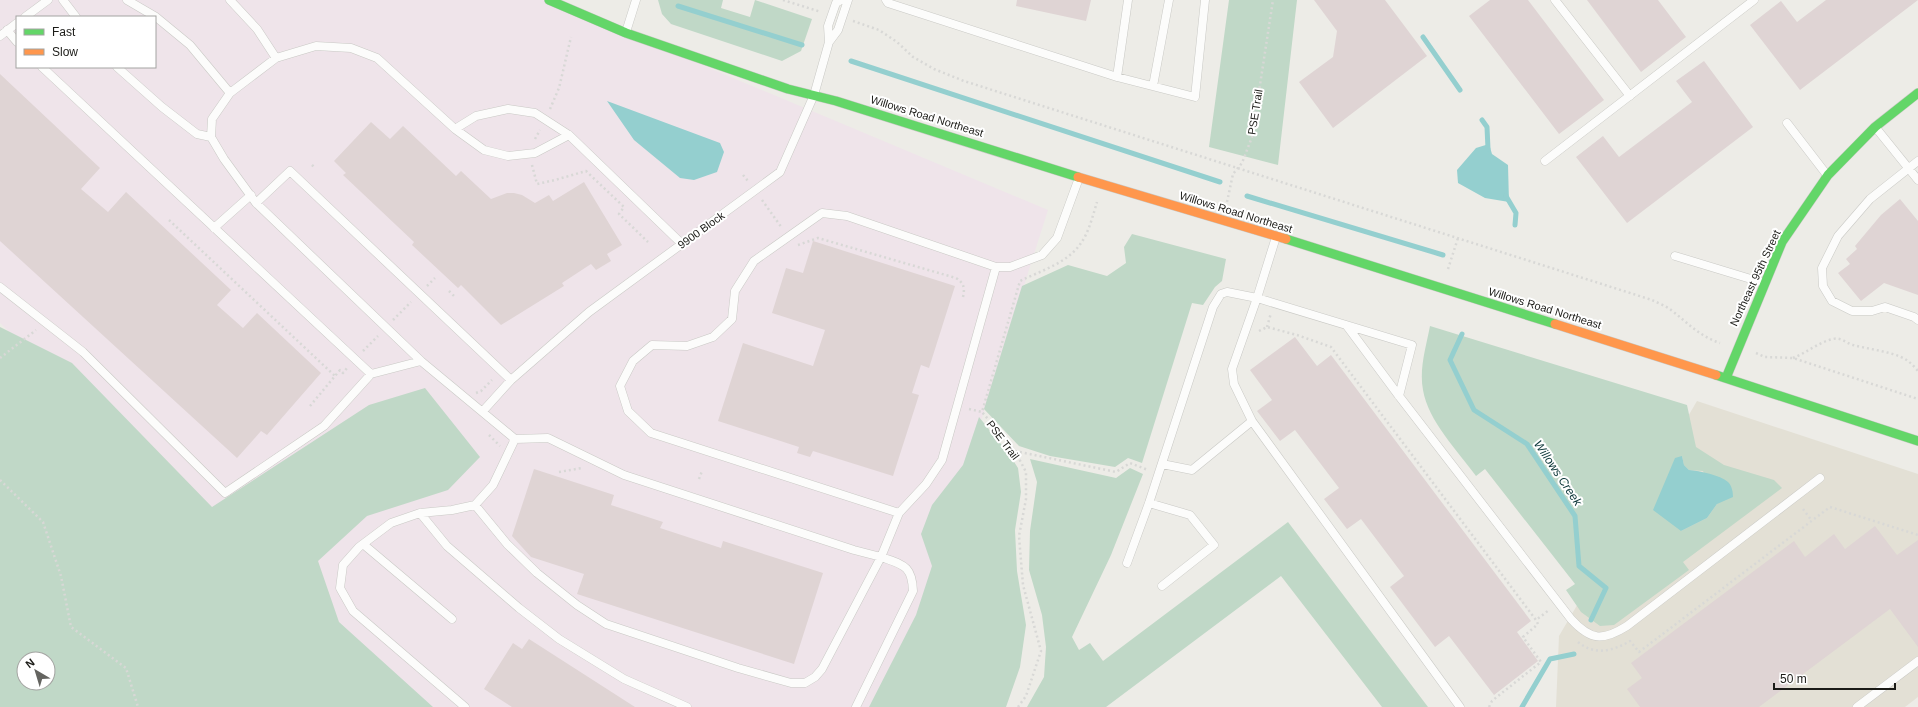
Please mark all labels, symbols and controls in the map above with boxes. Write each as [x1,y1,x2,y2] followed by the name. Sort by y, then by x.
[16,16,156,68] legend
[52,25,76,39] text: Fast
[52,45,78,59] text: Slow
[1245,88,1265,136] street label: PSE Trail
[869,93,985,139] street label: Willows Road Northeast
[1178,189,1294,235] street label: Willows Road Northeast
[675,209,727,251] street label: 9900 Block
[1727,228,1783,328] street label: Northeast 95th Street
[1487,285,1603,331] street label: Willows Road Northeast
[984,418,1022,462] street label: PSE Trail
[1531,438,1586,509] water label: Willows Creek
[16,651,56,691] north arrow
[23,656,37,670] text: N
[1774,665,1895,691] scale bar
[1780,672,1807,686] text: 50 m

